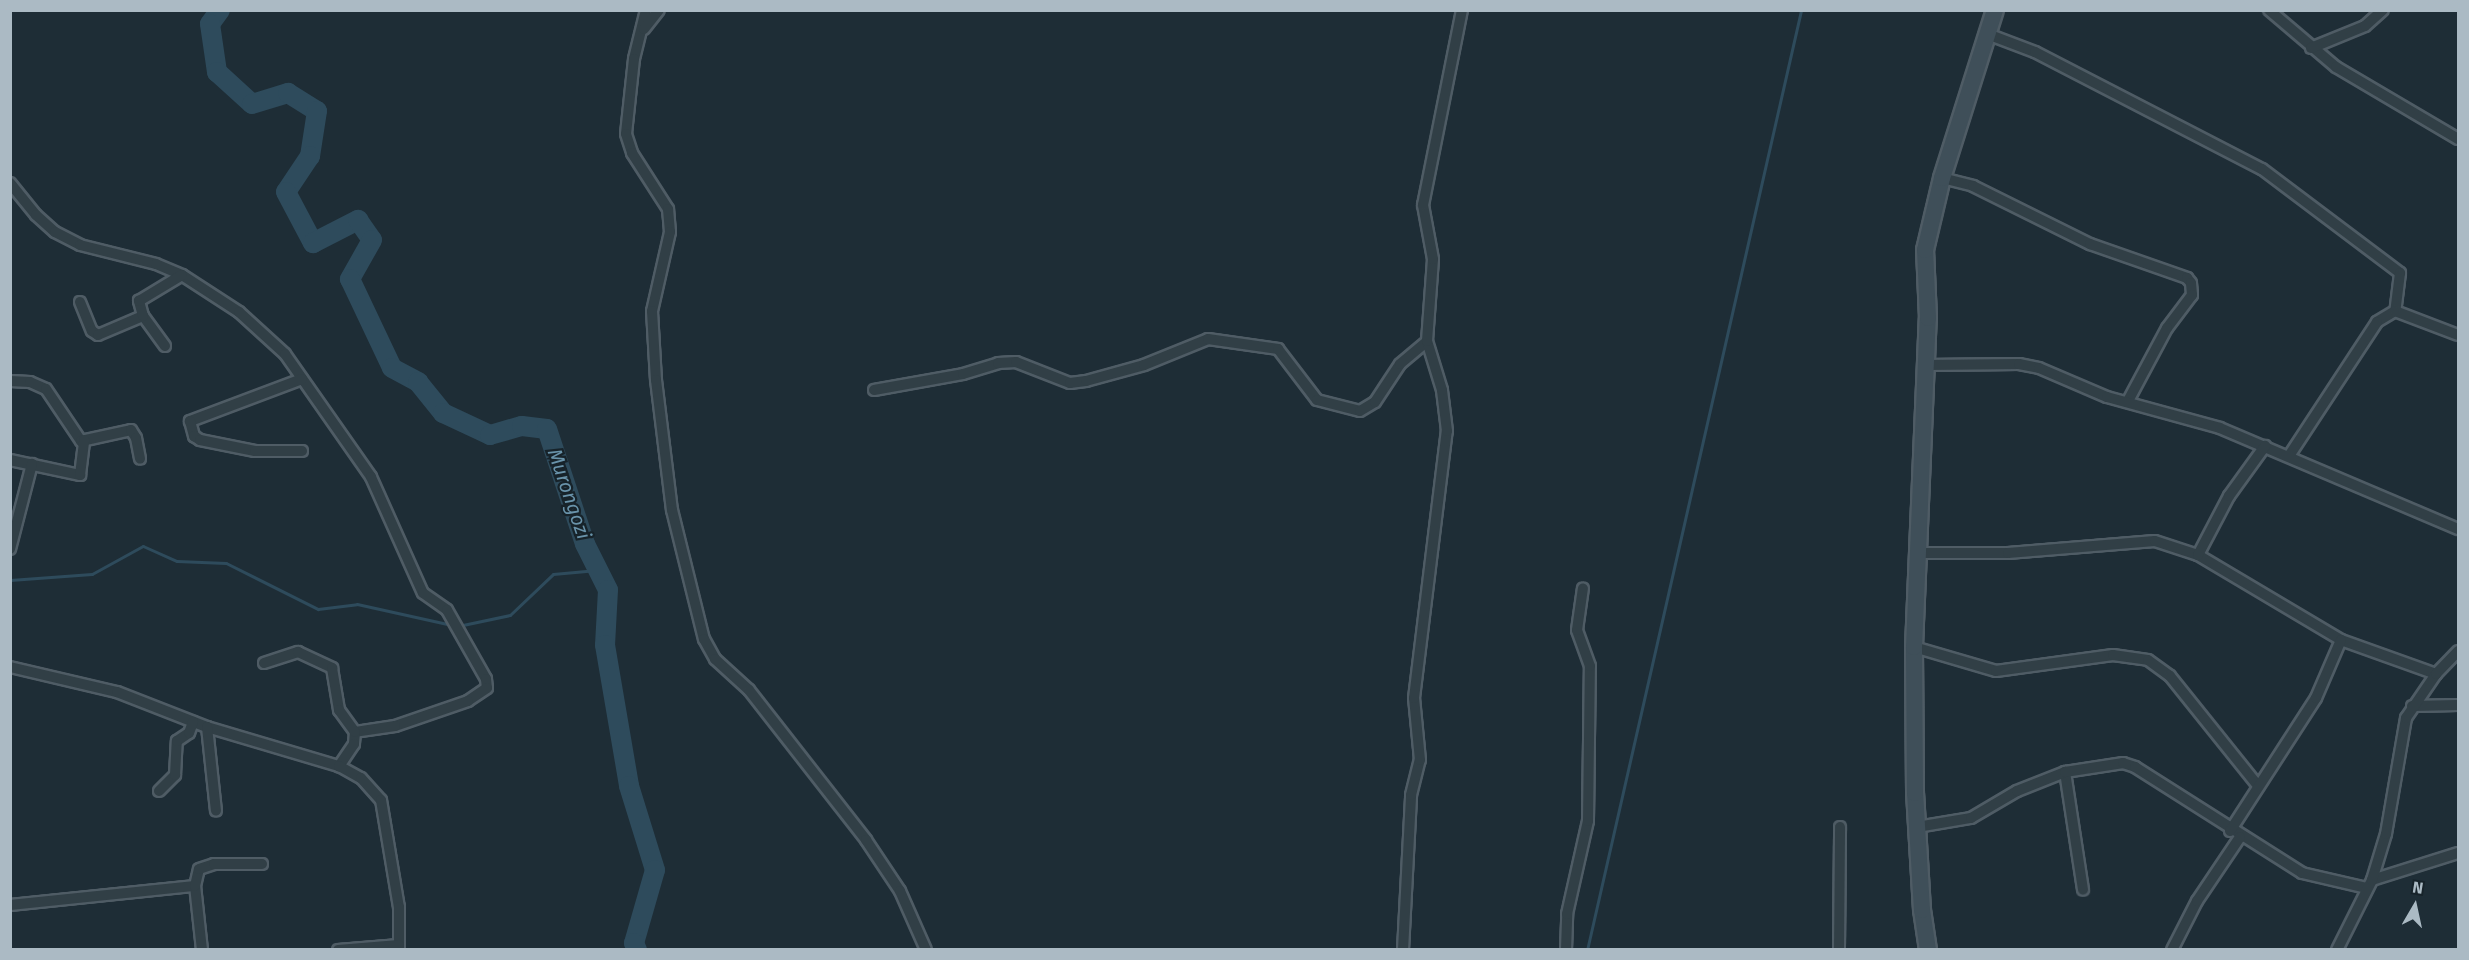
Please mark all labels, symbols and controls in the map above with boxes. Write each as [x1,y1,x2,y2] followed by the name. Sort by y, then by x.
[542,445,596,543] water label: Murongozi
[2385,876,2445,936] north arrow
[2411,878,2425,898] text: N

